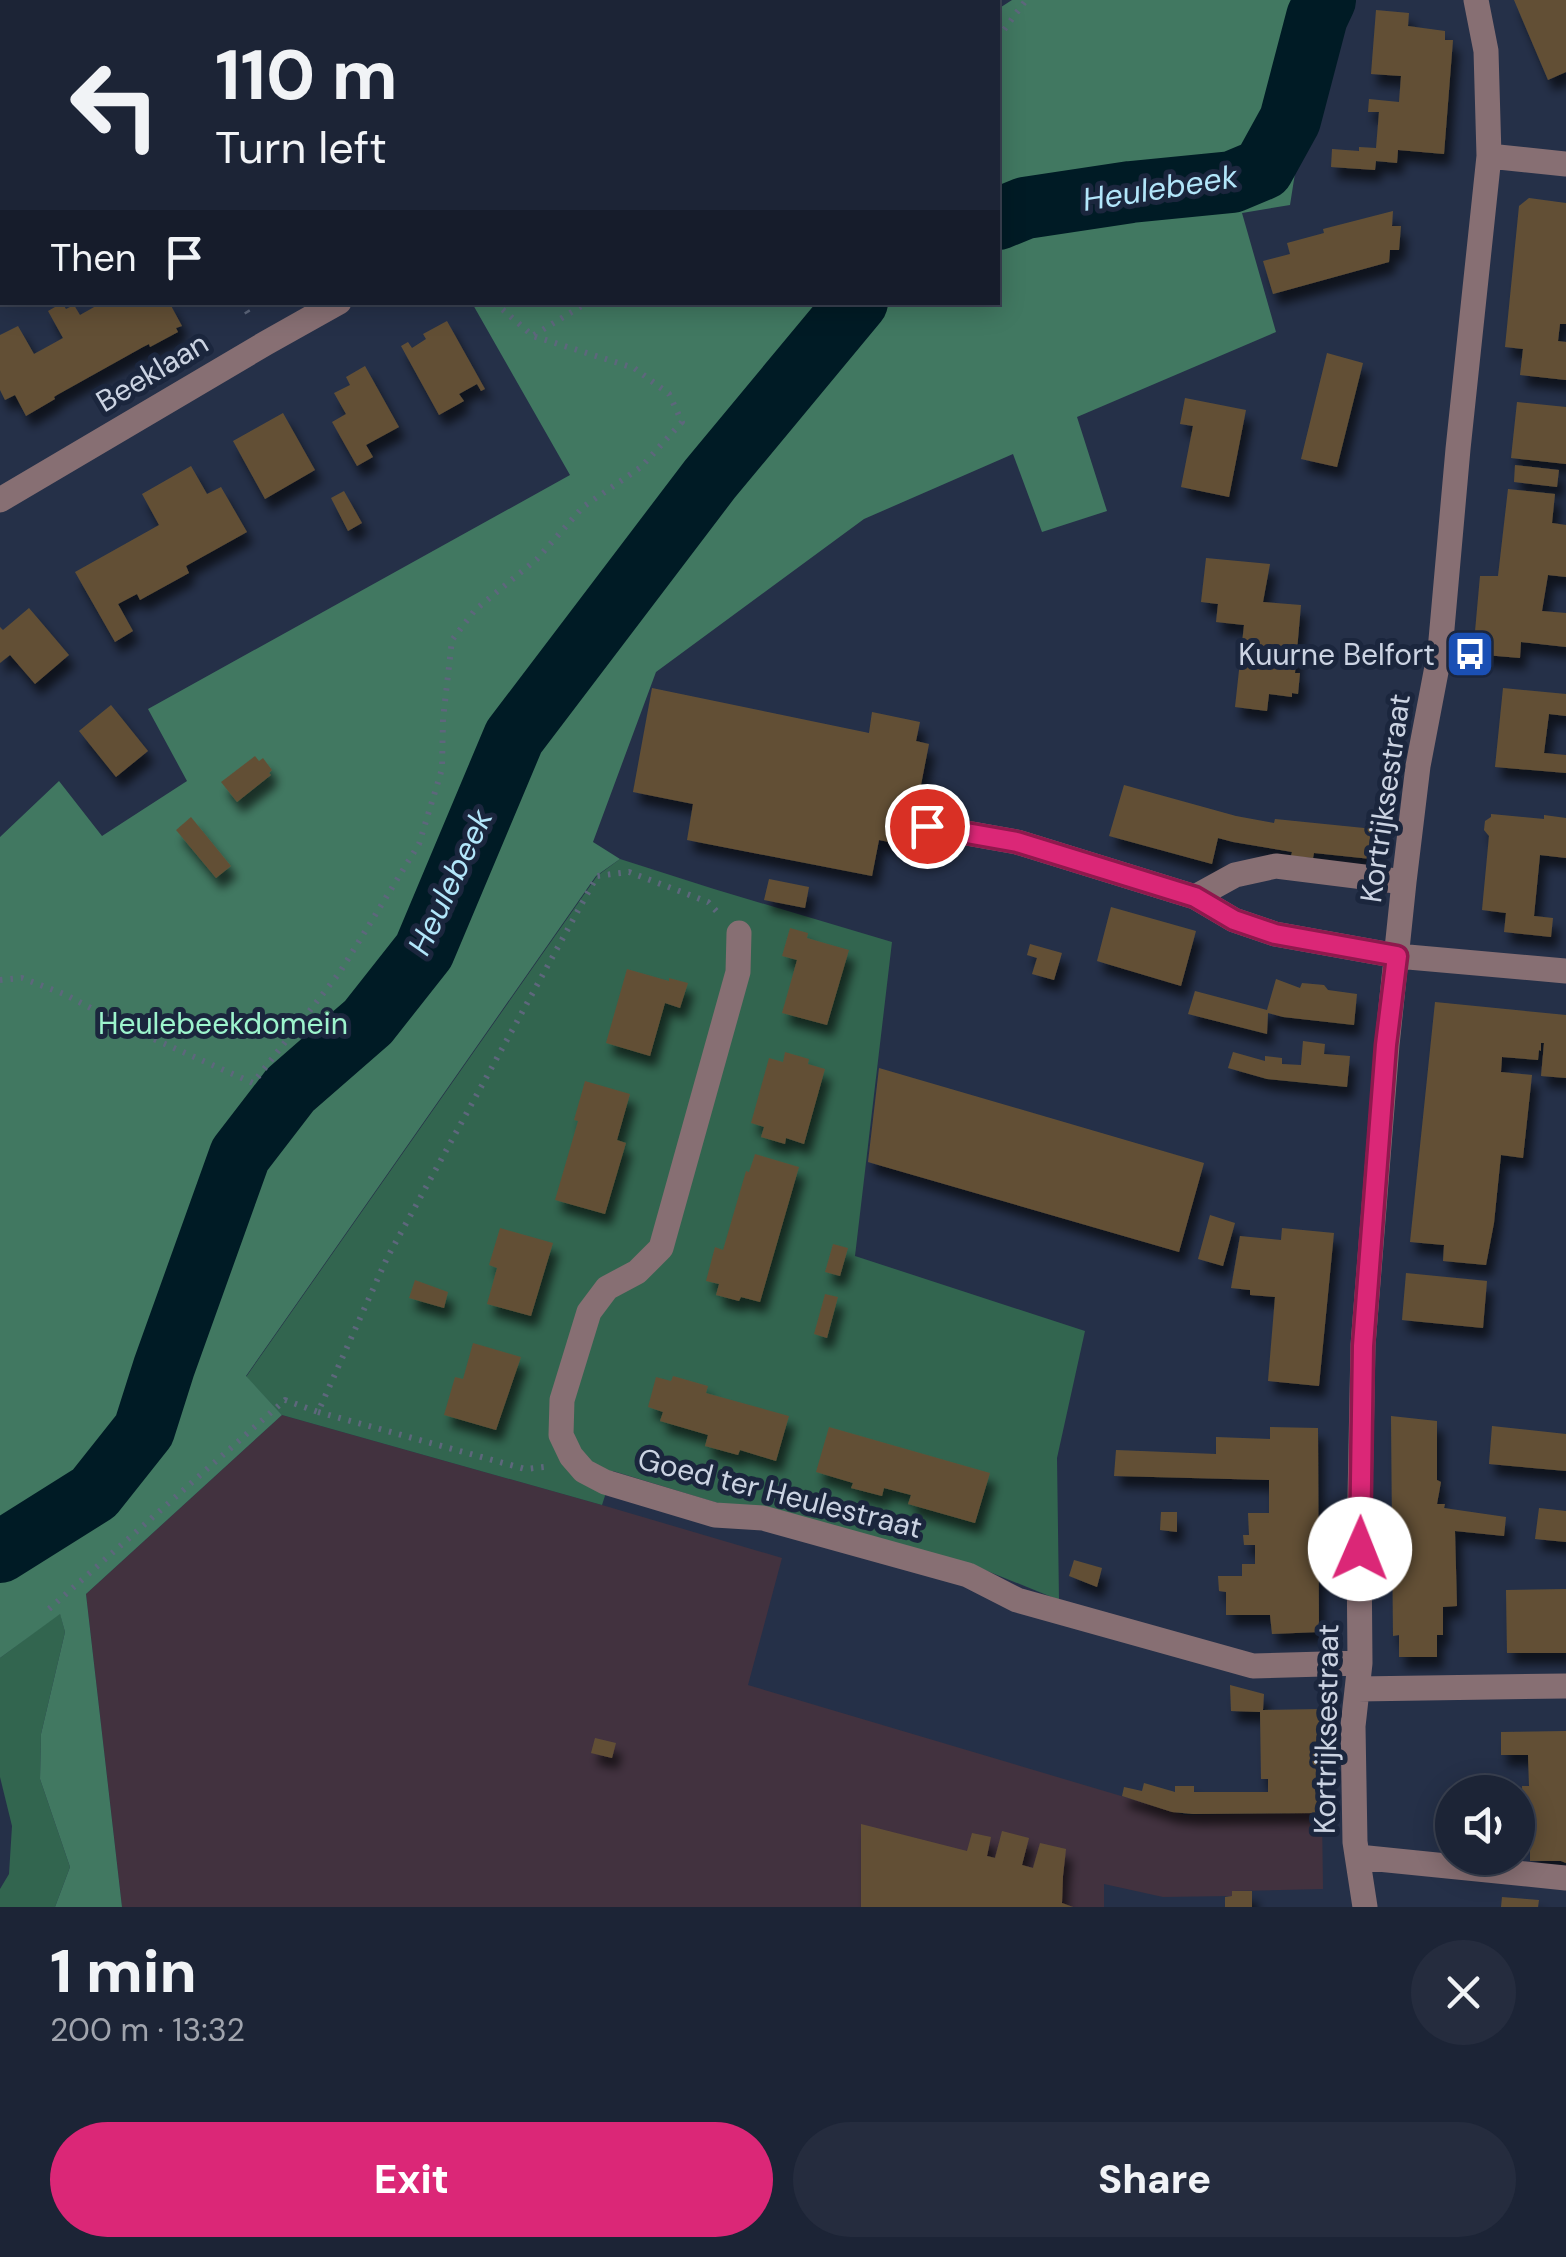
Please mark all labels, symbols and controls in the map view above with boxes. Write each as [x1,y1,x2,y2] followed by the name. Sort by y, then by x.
[215,30,398,121] text: 110 m
[50,40,180,170] icon: left
[215,118,387,177] text: Turn left
[1079,155,1241,221] water label: Heulebeek
[157,230,212,285] icon: arrive
[50,233,137,283] text: Then
[89,323,215,421] street label: Beeklaan
[1444,628,1496,680] bus stop icon: Kuurne Belfort
[1238,635,1435,674] place label: Kuurne Belfort
[1351,691,1419,905] street label: Kortrijksestraat
[885,784,970,869] pin
[900,799,955,854] icon: arrive
[398,802,502,962] water label: Heulebeek
[98,1004,348,1043] park label: Heulebeekdomein
[634,1439,926,1547] street label: Goed ter Heulestraat
[1308,1497,1412,1601] position arrow
[1305,1623,1347,1835] street label: Kortrijksestraat
[1435,1775,1535,1875] map controls
[1435,1775,1535,1875] button: sound
[50,1932,197,2011] text: 1 min
[1411,1940,1516,2045] button: close
[50,2009,245,2051] text: 200 m · 13:32
[50,2122,773,2237] button: Exit
[793,2122,1516,2237] button: Share

